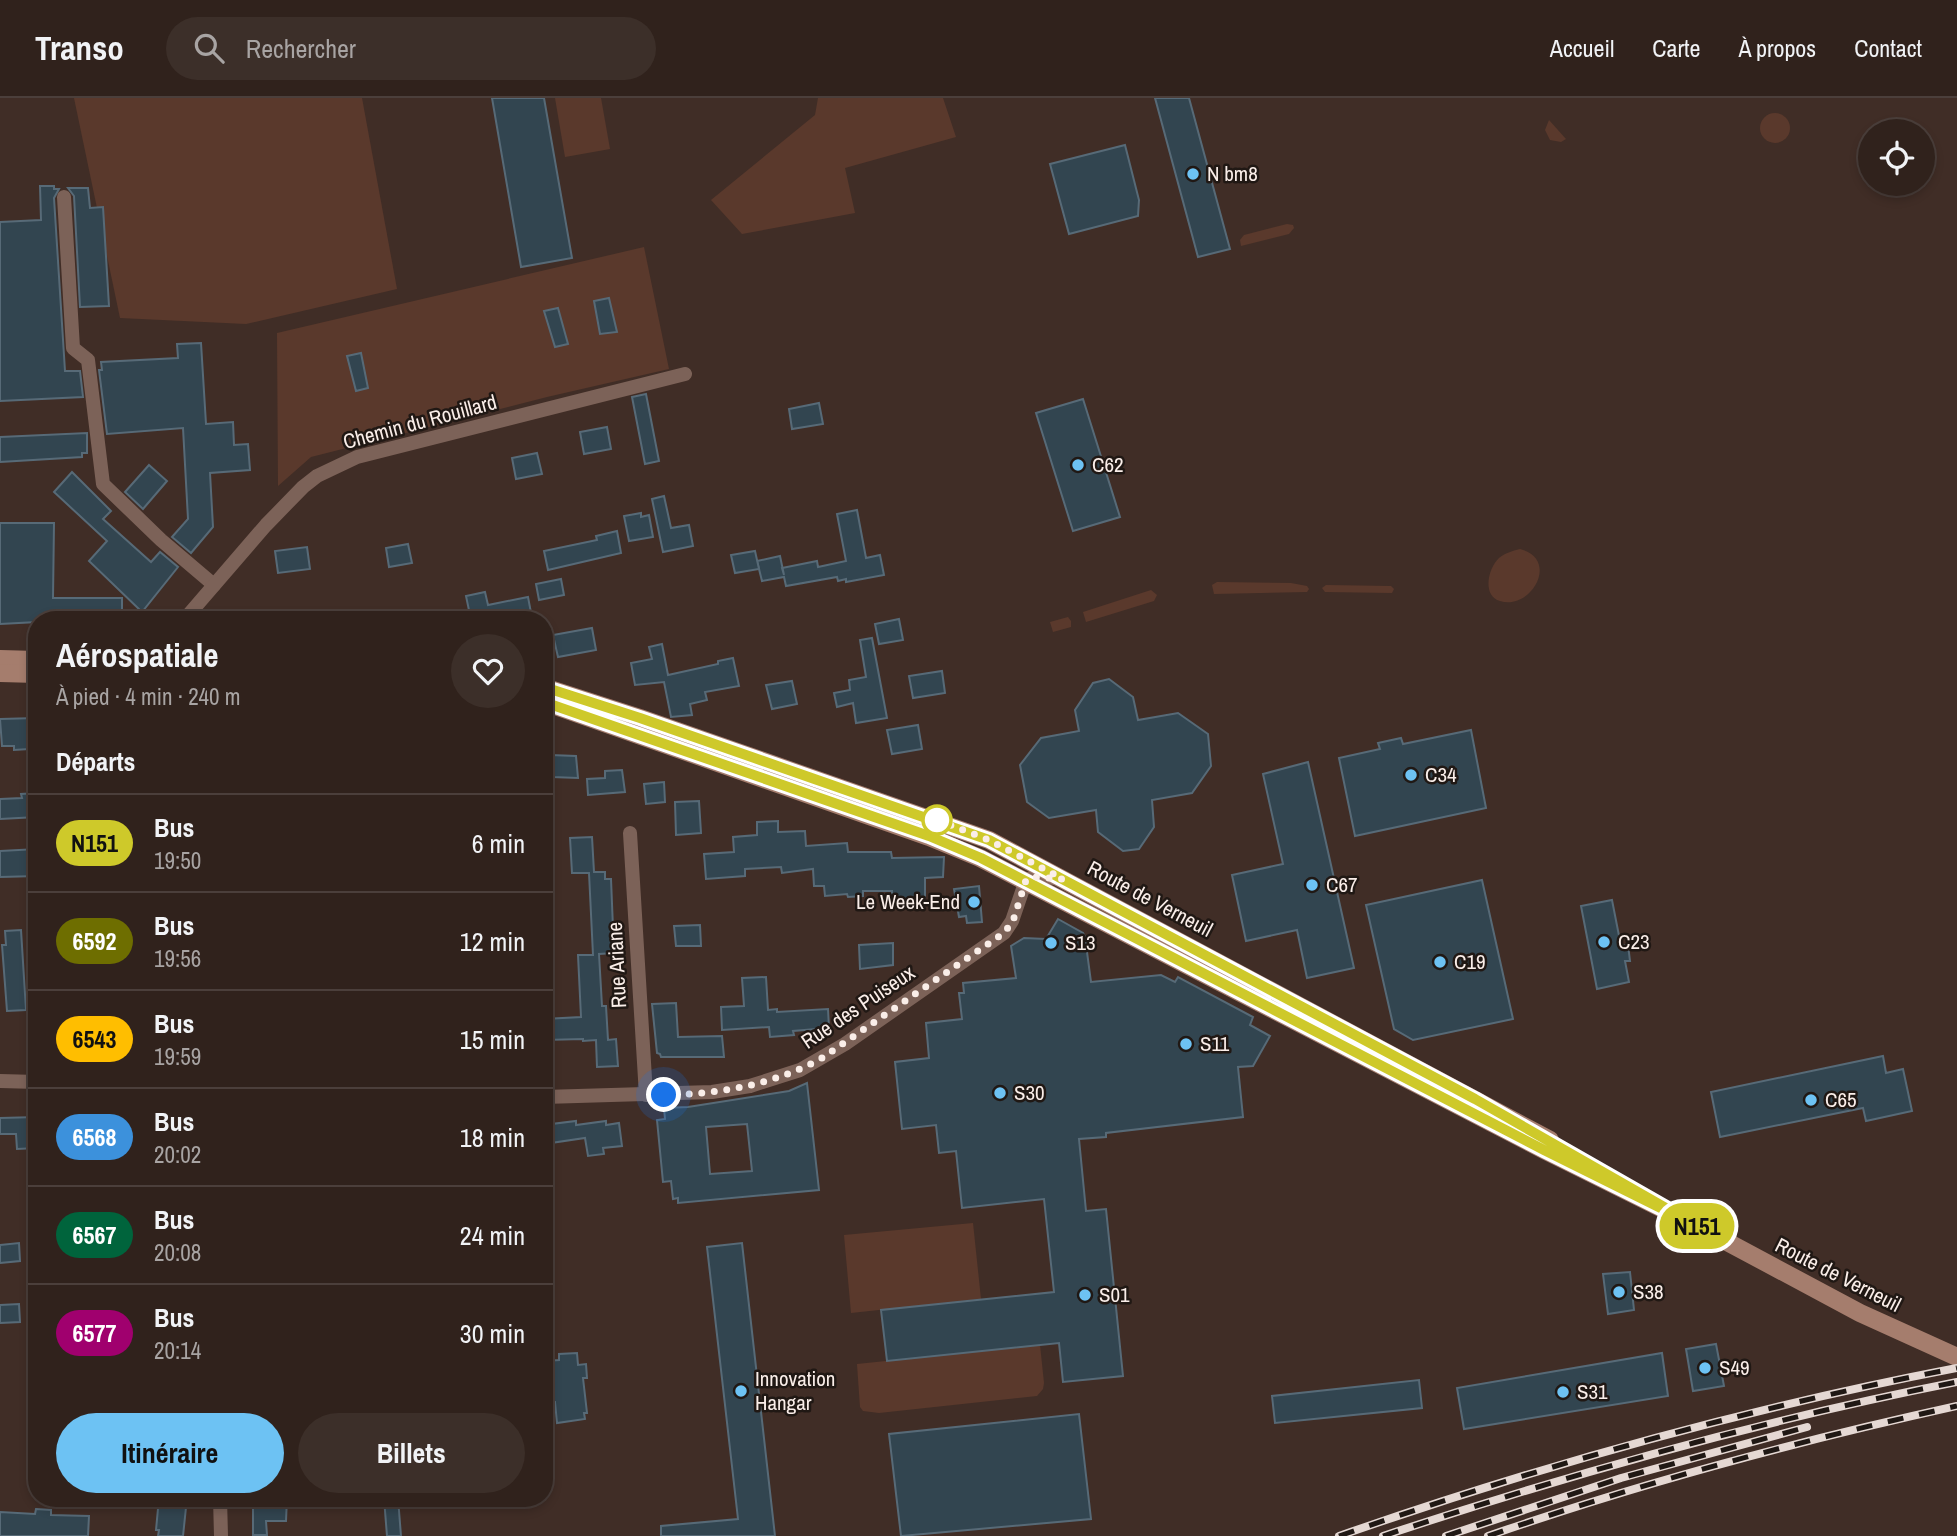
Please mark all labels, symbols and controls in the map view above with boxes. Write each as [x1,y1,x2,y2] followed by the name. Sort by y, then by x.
[166,17,656,80] search box
[35,26,124,70] text: Transo
[190,29,228,67] icon: search
[246,31,356,66] text: Rechercher
[1550,32,1614,64] text: Accueil
[1652,32,1700,64] text: Carte
[1738,32,1816,64] text: À propos
[1854,32,1922,64] text: Contact
[1858,119,1935,196] map controls
[1858,119,1935,196] button: locate
[1207,159,1258,188] place label: N bm8
[1185,166,1201,182] marker: N bm8
[340,387,500,456] street label: Chemin du Rouillard
[1092,450,1124,479] place label: C62
[1070,457,1086,473] marker: C62
[56,633,218,677] text: Aérospatiale
[451,634,525,708] button: heart
[56,681,241,712] text: À pied · 4 min · 240 m
[56,744,135,779] text: Départs
[1425,760,1457,789] place label: C34
[1403,767,1419,783] marker: C34
[922,805,952,835] unlabelled marker
[154,810,194,845] text: Bus
[472,826,525,861] text: 6 min
[71,827,118,859] text: N151
[154,845,201,876] text: 19:50
[1083,853,1218,944] street label: Route de Verneuil
[1326,870,1358,899] place label: C67
[1304,877,1320,893] marker: C67
[856,887,960,916] place label: Le Week-End
[966,894,982,910] marker: Le Week-End
[154,908,194,943] text: Bus
[600,921,633,1009] street label: Rue Ariane
[460,924,525,959] text: 12 min
[73,925,116,957] text: 6592
[1618,927,1650,956] place label: C23
[1065,928,1096,957] place label: S13
[1596,934,1612,950] marker: C23
[1043,935,1059,951] marker: S13
[154,943,201,974] text: 19:56
[1454,947,1486,976] place label: C19
[1432,954,1448,970] marker: C19
[795,958,921,1055] street label: Rue des Puiseux
[154,1006,194,1041] text: Bus
[460,1022,525,1057] text: 15 min
[73,1023,116,1055] text: 6543
[1200,1029,1230,1058] place label: S11
[1178,1036,1194,1052] marker: S11
[154,1041,201,1072] text: 19:59
[646,1077,681,1112] your location
[1014,1078,1045,1107] place label: S30
[992,1085,1008,1101] marker: S30
[1825,1085,1857,1114] place label: C65
[1803,1092,1819,1108] marker: C65
[154,1104,194,1139] text: Bus
[460,1120,525,1155] text: 18 min
[73,1121,116,1153] text: 6568
[154,1139,201,1170] text: 20:02
[154,1202,194,1237] text: Bus
[1648,1203,1746,1249] line badge: N151
[1673,1210,1721,1242] text: N151
[460,1218,525,1253] text: 24 min
[73,1219,116,1251] text: 6567
[1770,1230,1906,1319] street label: Route de Verneuil
[154,1237,201,1268] text: 20:08
[1633,1277,1664,1306] place label: S38
[1099,1280,1130,1309] place label: S01
[1611,1284,1627,1300] marker: S38
[1077,1287,1093,1303] marker: S01
[154,1300,194,1335] text: Bus
[460,1316,525,1351] text: 30 min
[73,1317,116,1349] text: 6577
[154,1335,201,1366] text: 20:14
[1719,1353,1750,1382] place label: S49
[1697,1360,1713,1376] marker: S49
[755,1364,835,1417] place label: Innovation Hangar
[1577,1377,1608,1406] place label: S31
[733,1383,749,1399] marker: Innovation Hangar
[1555,1384,1571,1400] marker: S31
[56,1413,284,1493] button: Itinéraire
[298,1413,525,1493] button: Billets

